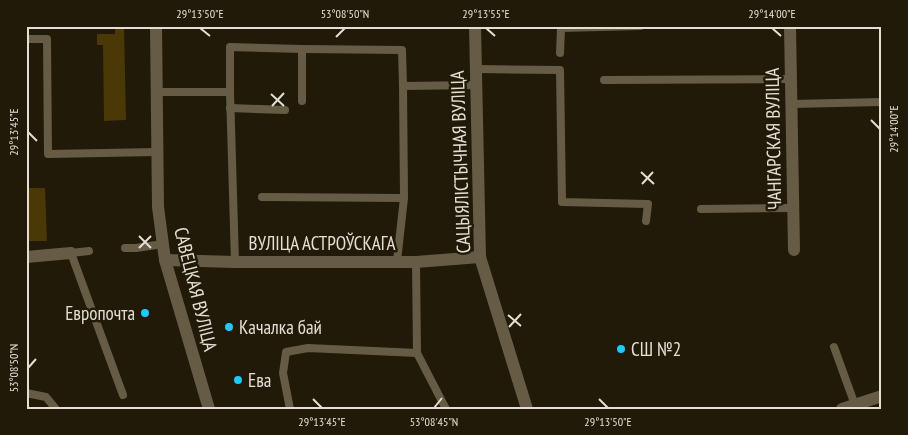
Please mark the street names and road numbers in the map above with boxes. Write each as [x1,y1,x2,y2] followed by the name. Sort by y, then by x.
[760,68,786,210] street label: ЧАНГАРСКАЯ ВУЛІЦА
[445,70,475,254] street label: САЦЫЯЛІСТЫЧНАЯ ВУЛІЦА
[169,225,223,353] street label: САВЕЦКАЯ ВУЛІЦА
[248,231,396,255] street label: ВУЛІЦА АСТРОЎСКАГА

